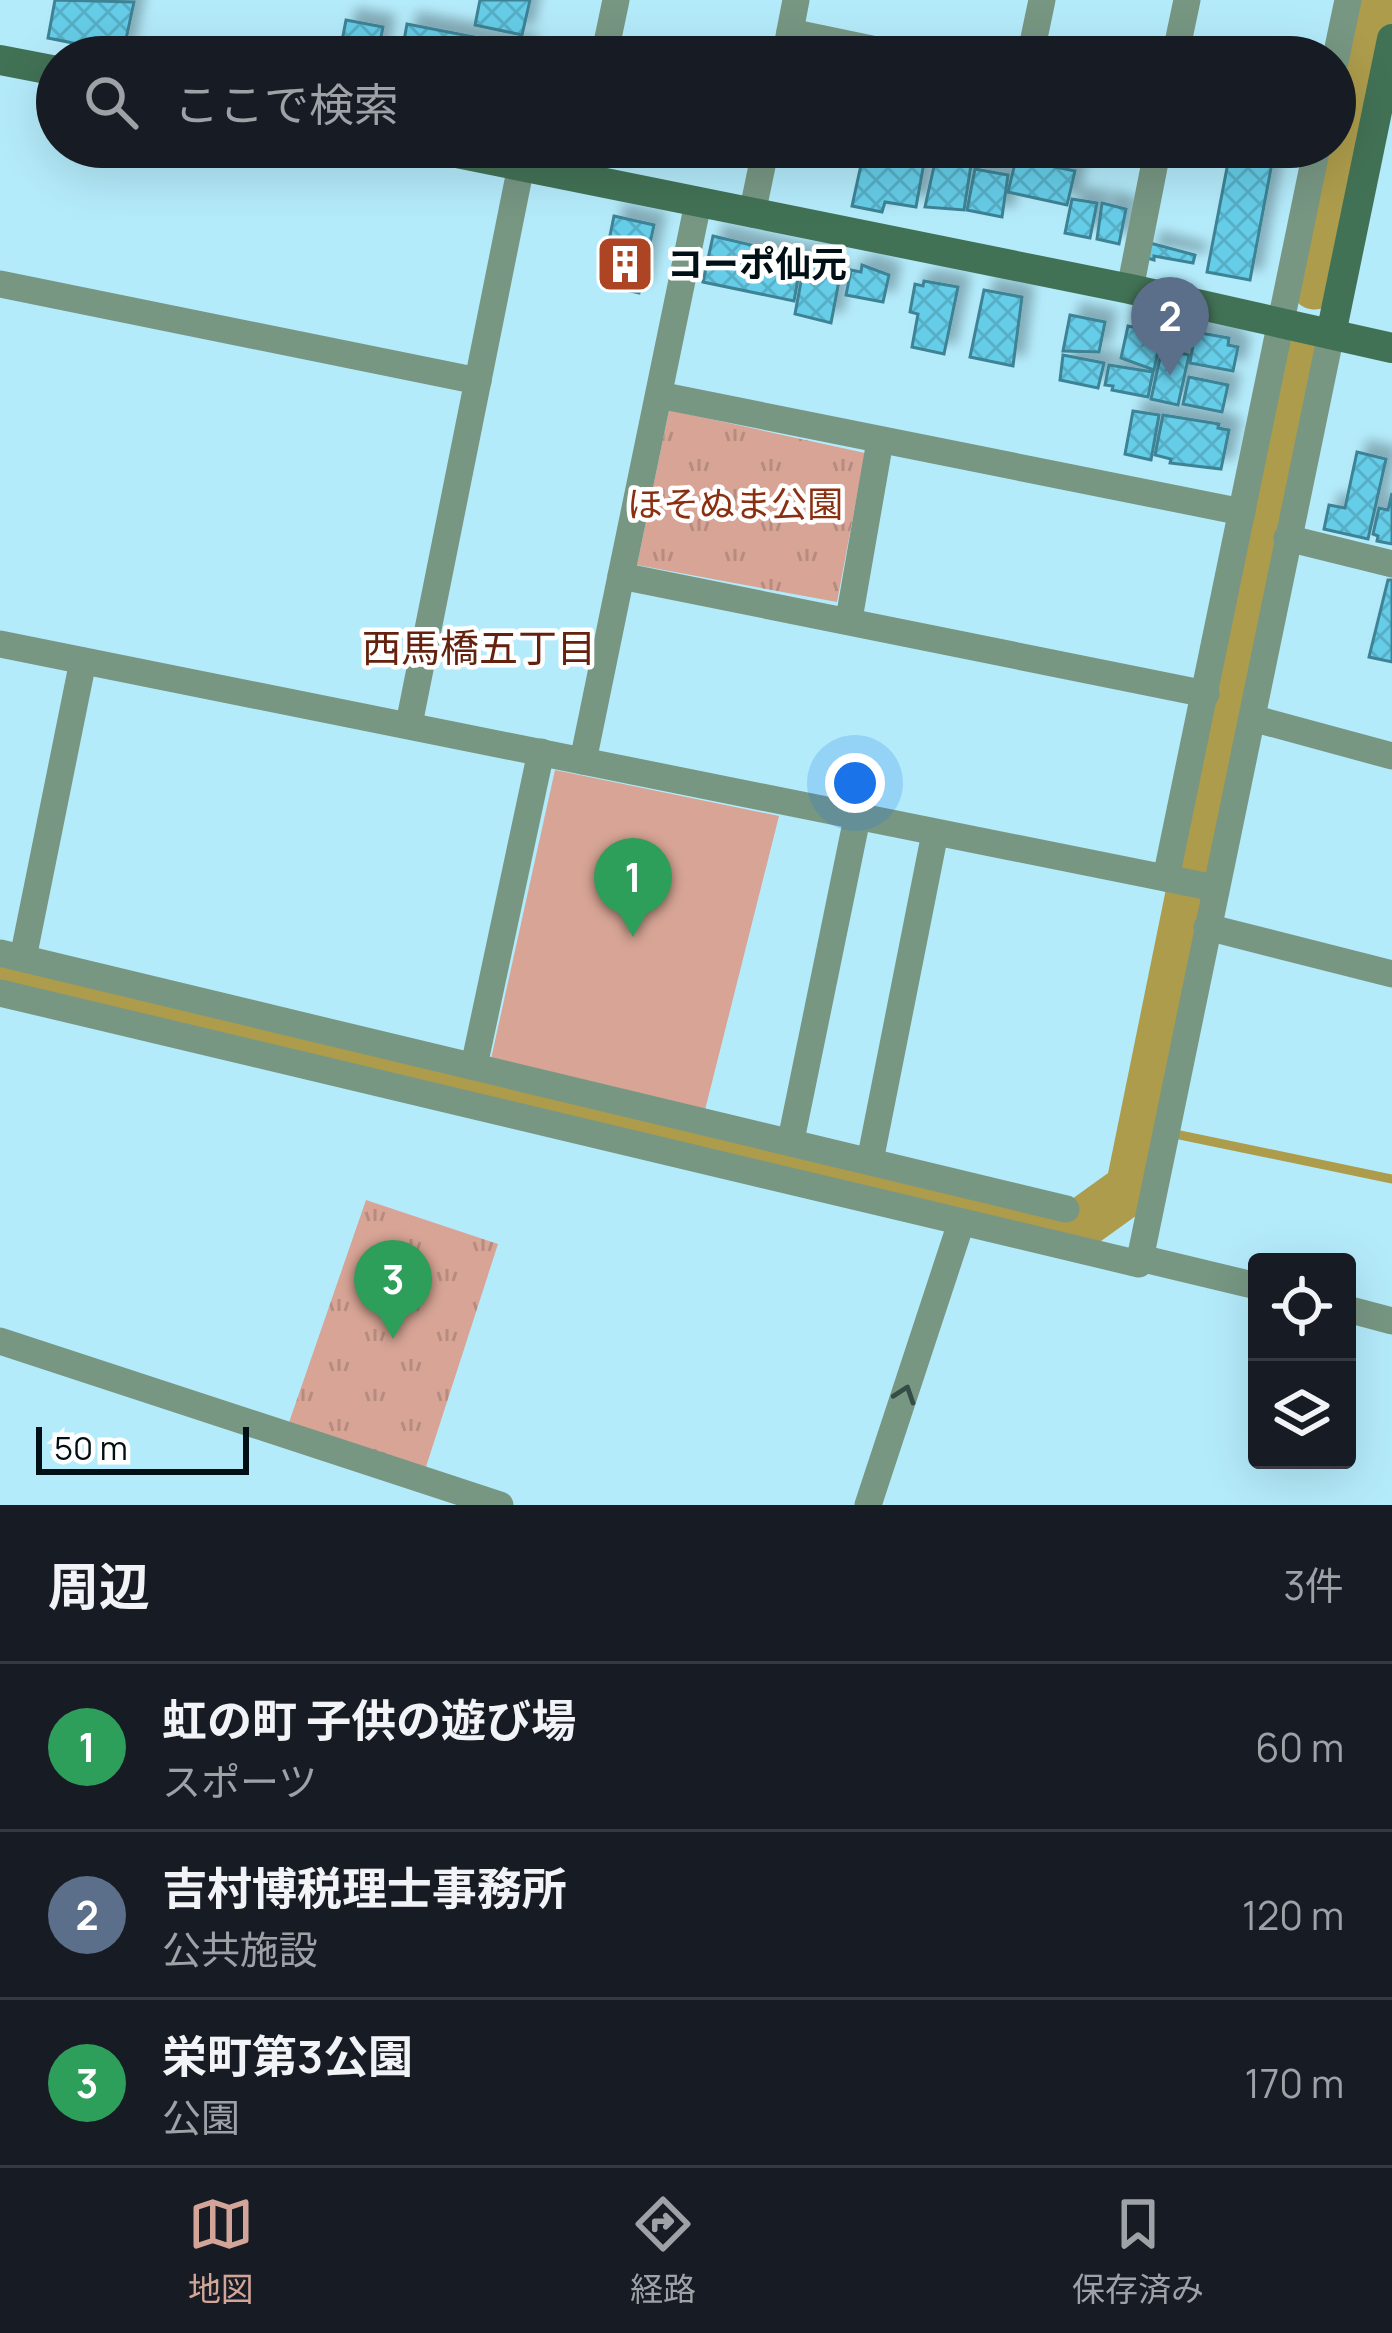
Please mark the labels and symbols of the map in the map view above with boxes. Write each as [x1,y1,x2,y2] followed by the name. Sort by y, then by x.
[594,233,656,295] building icon: コーポ仙元
[667,239,847,288] place label: コーポ仙元
[1131,277,1209,376] pin: 2
[627,479,843,528] park label: ほそぬま公園
[362,620,596,674] district label: 西馬橋五丁目
[825,753,885,813] your location
[594,838,672,937] pin: 1
[354,1240,432,1339] pin: 3
[891,1385,915,1406] one-way arrow
[36,1421,249,1474] scale bar

